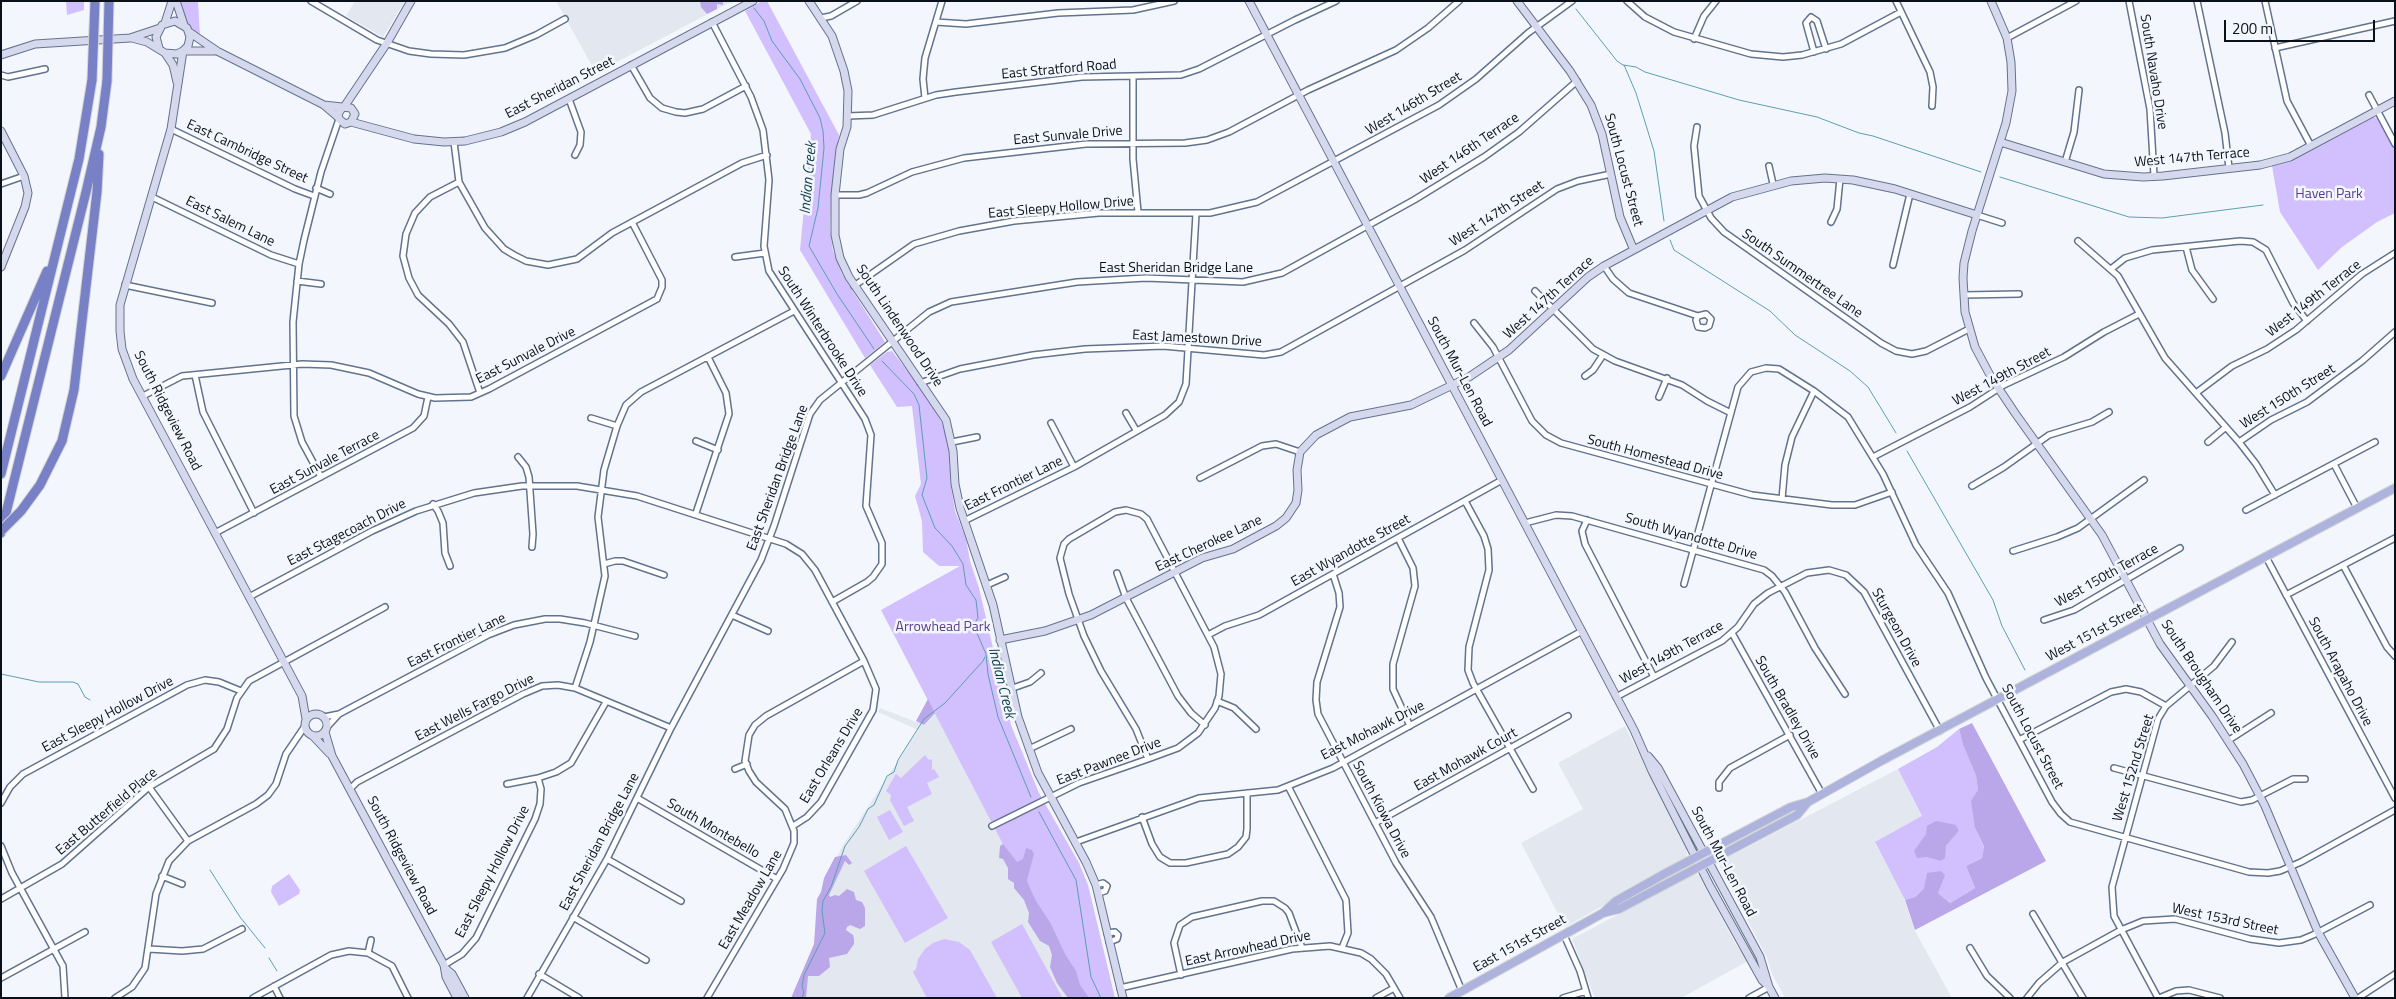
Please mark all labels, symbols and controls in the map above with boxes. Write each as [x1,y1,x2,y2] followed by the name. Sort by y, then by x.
[2226,10,2377,42] scale bar
[2136,13,2170,131] street label: South Navaho Drive
[2232,17,2273,40] text: 200 m
[503,53,617,123] street label: East Sheridan Street
[1001,57,1117,83] street label: East Stratford Road
[1363,69,1465,139] street label: West 146th Street
[1417,110,1523,188] street label: West 146th Terrace
[1600,112,1646,228] street label: South Locust Street
[184,117,310,187] street label: East Cambridge Street
[1013,123,1123,149] street label: East Sunvale Drive
[797,141,821,215] water label: Indian Creek
[2134,145,2250,171] street label: West 147th Terrace
[1447,177,1547,251] street label: West 147th Street
[2295,187,2363,203] park label: Haven Park
[183,193,277,251] street label: East Salem Lane
[987,193,1135,223] street label: East Sleepy Hollow Drive
[1738,226,1866,322] street label: South Summertree Lane
[1500,253,1598,343] street label: West 147th Terrace
[2263,257,2365,341] street label: West 149th Terrace
[1099,261,1253,277] street label: East Sheridan Bridge Lane
[852,262,946,390] street label: South Lindenwood Drive
[774,264,870,400] street label: South Winterbrooke Drive
[1423,314,1495,430] street label: South Mur-Len Road
[473,324,579,388] street label: East Sunvale Drive
[1132,327,1262,351] street label: East Jamestown Drive
[1950,344,2054,410] street label: West 149th Street
[130,348,204,474] street label: South Ridgeview Road
[2237,361,2339,433] street label: West 150th Street
[744,403,812,553] street label: East Sheridan Bridge Lane
[267,427,383,499] street label: East Sunvale Terrace
[1585,432,1725,484] street label: South Homestead Drive
[962,453,1066,515] street label: East Frontier Lane
[285,496,409,570] street label: East Stagecoach Drive
[1623,510,1759,564] street label: South Wyandotte Drive
[1288,511,1414,591] street label: East Wyandotte Street
[1153,512,1265,576] street label: East Cherokee Lane
[2052,541,2162,611] street label: West 150th Terrace
[1867,586,1925,670] street label: Sturgeon Drive
[2043,600,2147,666] street label: West 151st Street
[405,610,509,672] street label: East Frontier Lane
[2304,615,2376,729] street label: South Arapaho Drive
[2157,617,2245,737] street label: South Brougham Drive
[1617,618,1727,688] street label: West 149th Terrace
[896,620,990,636] park label: Arrowhead Park
[984,646,1018,720] water label: Indian Creek
[1751,653,1823,763] street label: South Bradley Drive
[413,671,537,745] street label: East Wells Fargo Drive
[39,673,177,757] street label: East Sleepy Hollow Drive
[1997,682,2067,792] street label: South Locust Street
[1318,698,1428,764] street label: East Mohawk Drive
[797,705,867,807] street label: East Orleans Drive
[2110,712,2158,824] street label: West 152nd Street
[1411,725,1521,795] street label: East Mohawk Court
[1054,734,1164,790] street label: East Pawnee Drive
[1348,759,1414,861] street label: South Kiowa Drive
[53,765,161,859] street label: East Butterfield Place
[556,770,644,914] street label: East Sheridan Bridge Lane
[363,794,439,918] street label: South Ridgeview Road
[663,796,763,862] street label: South Montebello
[452,803,534,941] street label: East Sleepy Hollow Drive
[1687,804,1759,920] street label: South Mur-Len Road
[716,847,786,953] street label: East Meadow Lane
[2170,901,2280,939] street label: West 153rd Street
[1471,912,1569,976] street label: East 151st Street
[1184,927,1312,971] street label: East Arrowhead Drive

